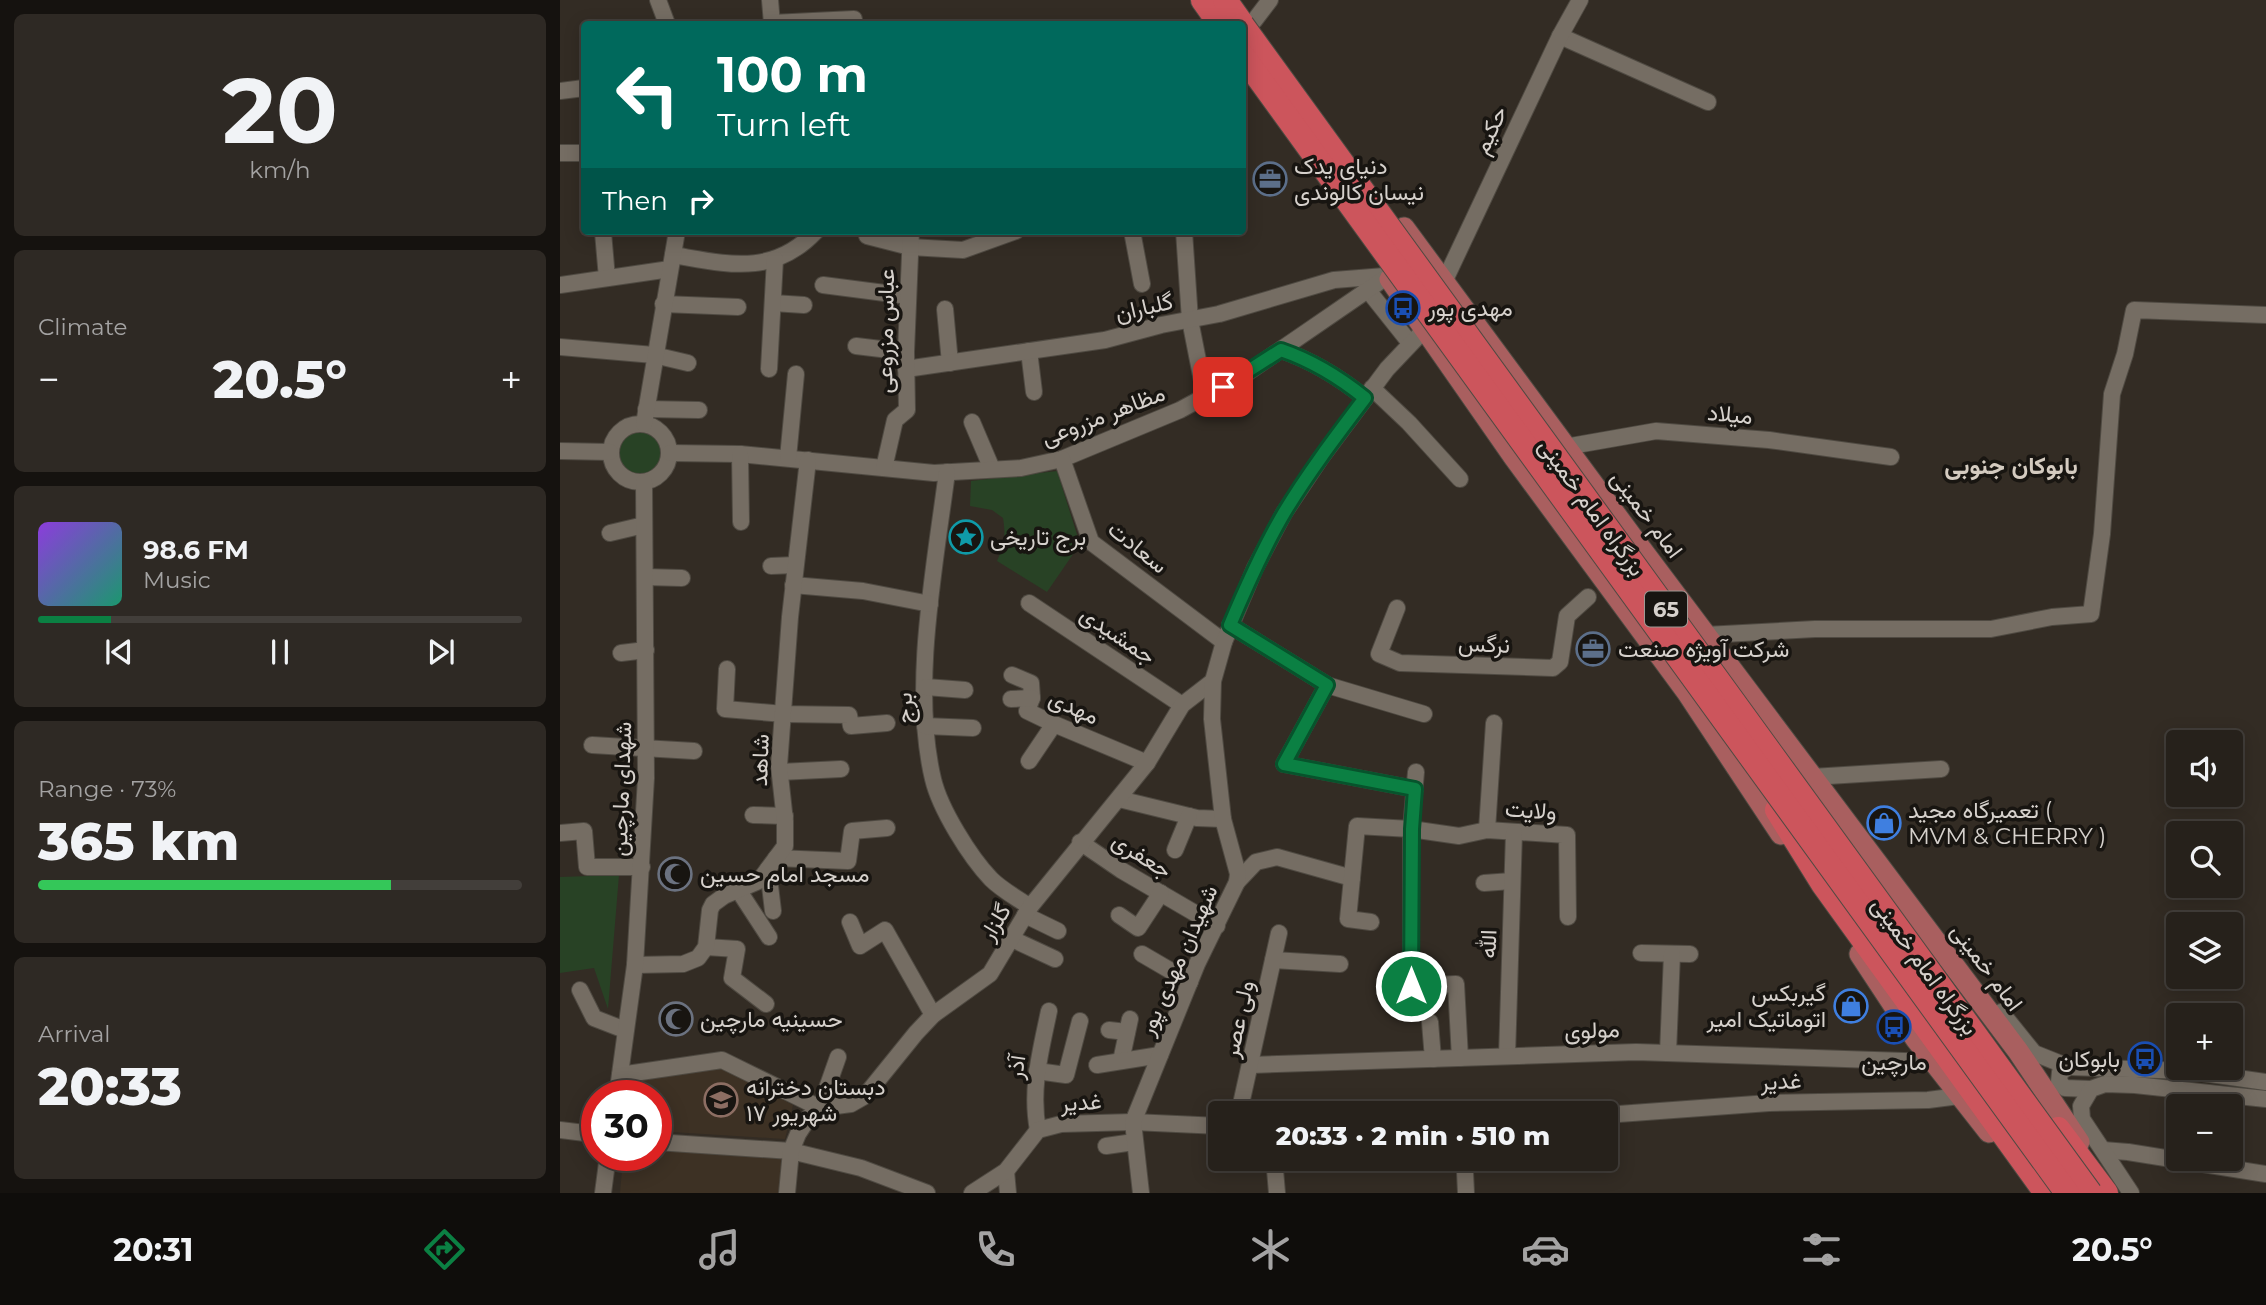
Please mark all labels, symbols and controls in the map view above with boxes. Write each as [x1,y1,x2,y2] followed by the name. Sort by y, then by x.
[717,45,868,104] text: 100 m
[602,49,693,140] icon: left
[222,55,338,166] text: 20
[1467,101,1514,159] street label: حکیم
[717,105,851,144] text: Turn left
[1294,152,1424,207] place label: دنیای یدک نیسان کالوندی
[249,156,311,184] text: km/h
[1251,160,1289,198] office icon: دنیای یدک نیسان کالوندی
[682,182,720,220] icon: right
[602,185,668,217] text: Then
[870,268,901,394] street label: عباس مزروعی
[1112,287,1176,328] street label: گلباران
[1384,289,1422,327] bus stop icon: مهدی پور
[1427,294,1513,324] place label: مهدی پور
[38,313,127,341] text: Climate
[213,348,347,411] text: 20.5°
[38,356,60,403] text: −
[500,356,522,403] text: +
[1193,357,1253,417] pin
[1204,368,1242,406] icon: arrive
[1037,379,1169,452] street label: مظاهر مزروعی
[1706,398,1754,430] street label: میلاد
[1533,433,1651,581] street label: بزرگراه امام خمینی
[1944,451,2078,481] district label: بابوکان جنوبی
[1605,465,1689,563] street label: امام خمینی
[1103,515,1173,579] street label: سعادت
[947,518,985,556] place icon: برج تاریخی
[990,523,1086,553] place label: برج تاریخی
[143,534,249,566] text: 98.6 FM
[143,566,211,594] text: Music
[1645,592,1687,626] road number: 65
[1075,600,1161,670] street label: جمشیدی
[1458,629,1510,660] street label: نرگس
[1574,630,1612,668] office icon: شرکت آویژه صنعت
[100,633,138,671] icon: previous
[261,633,299,671] icon: pause
[422,633,460,671] icon: next
[1618,635,1789,664] place label: شرکت آویژه صنعت
[1044,684,1104,731] street label: مهدی
[890,692,920,724] street label: برج
[605,721,639,857] street label: شهدای مارچین
[2166,730,2243,1171] map controls
[2166,730,2243,807] button: sound
[745,733,775,787] street label: شاهد
[38,775,176,803] text: Range · 73%
[1504,794,1558,826] street label: ولایت
[1908,796,2106,850] place label: تعمیرگاه مجید ( MVM & CHERRY )
[1865,804,1903,842] shop icon: تعمیرگاه مجید ( MVM & CHERRY )
[38,810,239,873] text: 365 km
[2166,821,2243,898] button: search
[1106,826,1177,885] street label: جعفری
[656,855,694,893] mosque icon: مسجد امام حسین
[700,860,869,889] place label: مسجد امام حسین
[1132,880,1226,1041] street label: شهیدان مهدی پور
[1865,892,1984,1041] street label: بزرگراه امام خمینی
[973,898,1018,947] street label: گلزار
[2166,912,2243,989] button: layers
[1944,917,2029,1017] street label: امام خمینی
[1474,929,1502,959] street label: الله
[1374,949,1448,1023] position arrow
[1216,978,1261,1061] street label: ولی عصر
[1705,979,1826,1034] place label: گیربکس اتوماتیک امیر
[1832,987,1870,1025] shop icon: گیربکس اتوماتیک امیر
[657,1000,695,1038] mosque icon: حسینیه مارچین
[2166,1003,2243,1080] button: +
[700,1005,843,1035] place label: حسینیه مارچین
[1875,1008,1913,1046] bus stop icon: مارچین
[1564,1015,1620,1046] street label: مولوی
[38,1020,111,1048] text: Arrival
[2126,1040,2164,1078] bus stop icon: بابوکان
[2058,1045,2120,1074] place label: بابوکان
[1861,1048,1927,1078] place label: مارچین
[1000,1051,1033,1082] street label: آذر
[38,1055,182,1118] text: 20:33
[1759,1066,1802,1097] street label: غدیر
[746,1073,885,1128] place label: دبستان دخترانه ۱۷ شهریور
[581,1080,672,1171] speed limit sign: 30
[702,1081,740,1119] school or university icon: دبستان دخترانه ۱۷ شهریور
[1059,1087,1102,1118] street label: غدیر
[2166,1094,2243,1171] button: −
[1276,1120,1550,1152] text: 20:33 · 2 min · 510 m
[420,1225,469,1274] icon: directions
[695,1225,744,1274] icon: music
[971,1225,1020,1274] icon: phone
[1246,1225,1295,1274] icon: climate
[1521,1225,1570,1274] icon: car
[1797,1225,1846,1274] icon: filters
[113,1230,194,1269] text: 20:31
[2072,1230,2153,1269] text: 20.5°

